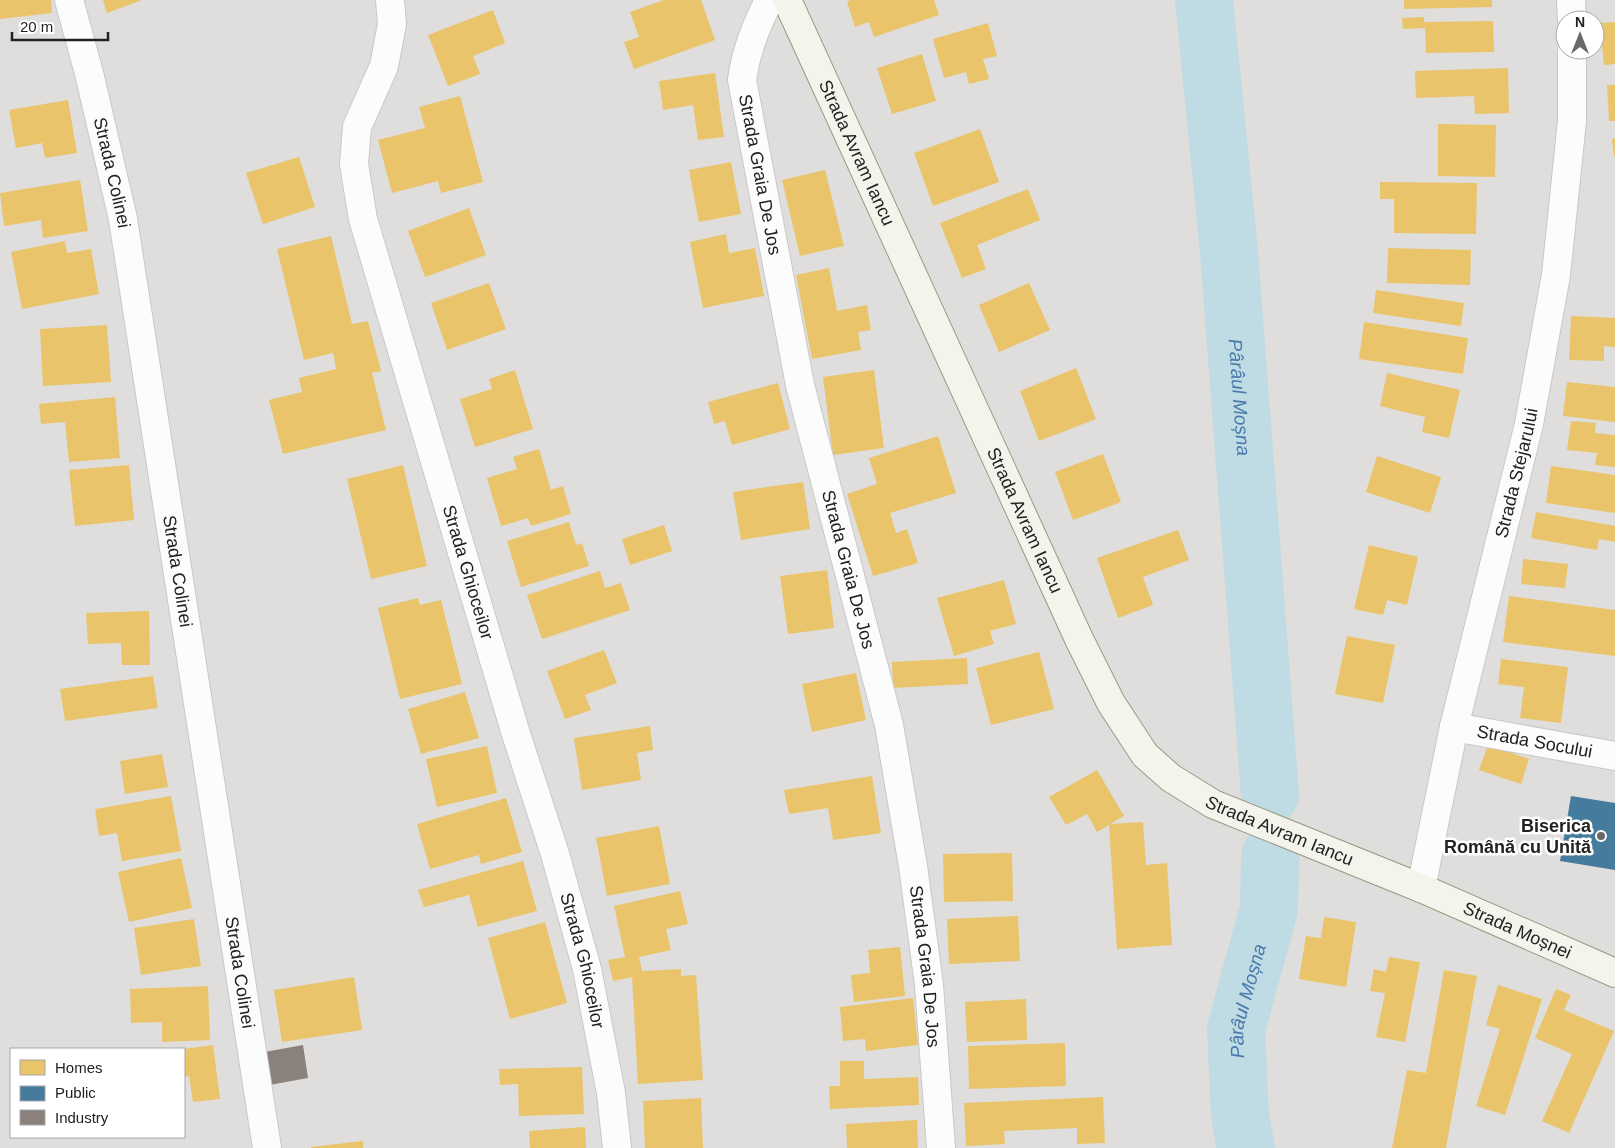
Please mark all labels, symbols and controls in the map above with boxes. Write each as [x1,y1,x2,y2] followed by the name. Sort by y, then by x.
[12,10,109,42] scale bar
[1555,10,1605,60] north arrow
[1575,14,1585,30] text: N
[20,18,53,35] text: 20 m
[815,77,899,229] street label: Strada Avram Iancu
[735,92,785,257] street label: Strada Graia De Jos
[90,115,134,229] street label: Strada Colinei
[1225,338,1254,457] water label: Pârâul Moșna
[1491,406,1542,540] street label: Strada Stejarului
[983,444,1067,596] street label: Strada Avram Iancu
[818,488,879,651] street label: Strada Graia De Jos
[439,503,497,642] street label: Strada Ghioceilor
[159,514,196,629] street label: Strada Colinei
[1475,721,1594,762] street label: Strada Socului
[1202,792,1356,870] street label: Strada Avram Iancu
[1444,816,1592,857] place label: Biserica Română cu Unită
[1595,830,1607,842] marker: Biserica Română cu Unită
[906,884,944,1048] street label: Strada Graia De Jos
[556,890,608,1030] street label: Strada Ghioceilor
[1460,898,1575,963] street label: Strada Moșnei
[221,915,258,1030] street label: Strada Colinei
[1226,941,1270,1059] water label: Pârâul Moșna
[10,1048,185,1138] legend
[55,1059,103,1076] text: Homes
[55,1084,96,1101] text: Public
[55,1109,109,1126] text: Industry

